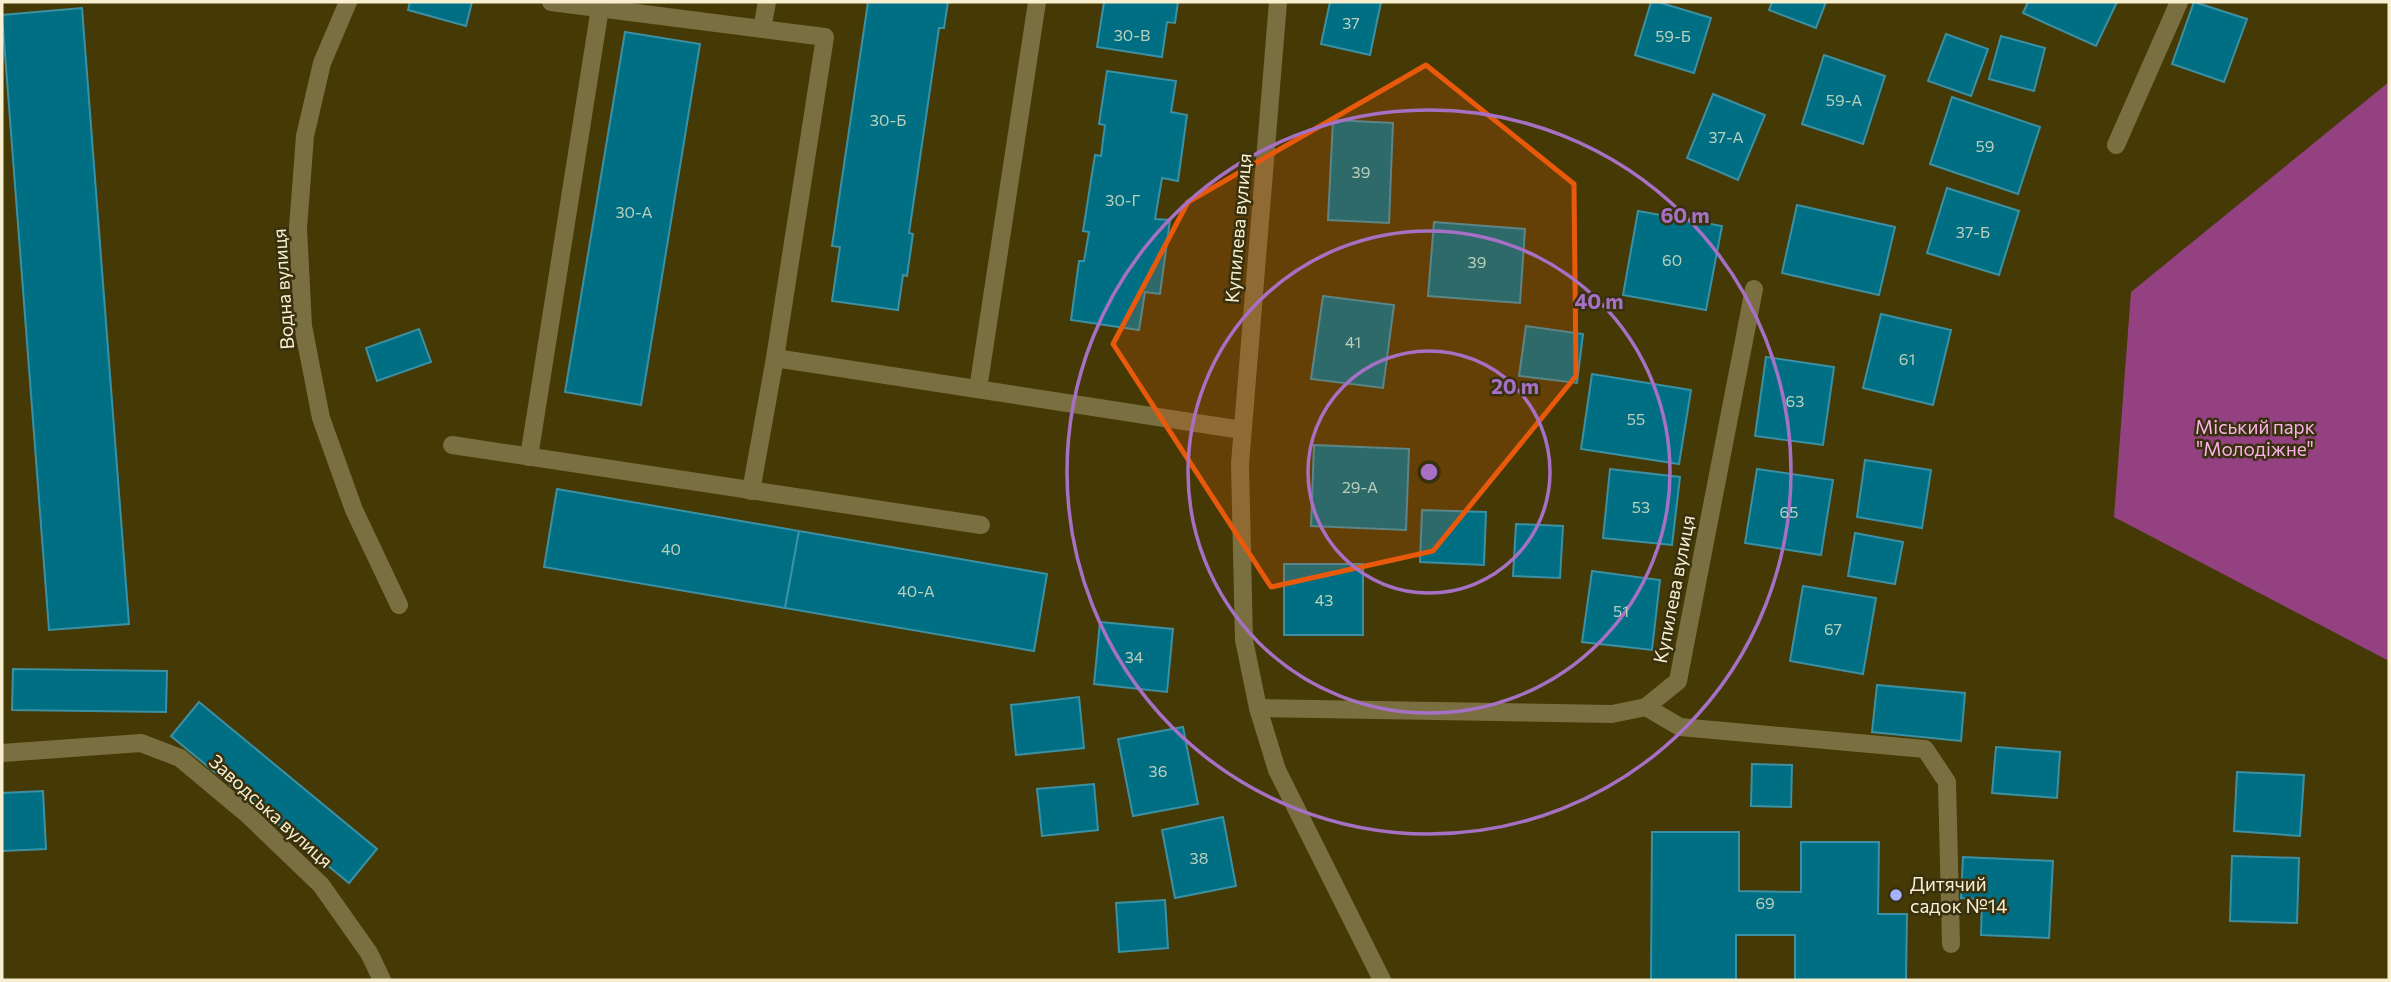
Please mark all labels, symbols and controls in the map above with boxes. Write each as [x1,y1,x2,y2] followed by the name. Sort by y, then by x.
[1342,13,1360,32] house number: 37
[1114,25,1150,44] house number: 30-В
[1655,26,1691,45] house number: 59-Б
[1826,90,1862,109] house number: 59-А
[870,110,906,129] house number: 30-Б
[1709,127,1744,146] house number: 37-А
[1976,136,1994,155] house number: 59
[1219,152,1256,304] street label: Купилева вулиця
[1352,162,1370,181] house number: 39
[1105,190,1141,209] house number: 30-Г
[615,202,653,221] house number: 30-А
[1660,202,1710,227] text: 60 m
[1956,222,1990,241] house number: 37-Б
[267,228,298,350] street label: Водна вулиця
[1662,250,1682,269] house number: 60
[1468,252,1486,271] house number: 39
[1574,288,1624,313] text: 40 m
[1345,332,1361,351] house number: 41
[1899,349,1915,368] house number: 61
[1491,373,1539,398] text: 20 m
[1786,391,1804,410] house number: 63
[1627,409,1645,428] house number: 55
[2195,415,2315,460] park label: Міський парк "Молодіжне"
[1417,460,1441,484] centre of rings
[1342,477,1378,496] house number: 29-А
[1632,497,1650,516] house number: 53
[1780,502,1798,521] house number: 65
[1648,513,1699,665] street label: Купилева вулиця
[661,539,681,558] house number: 40
[897,581,935,600] house number: 40-А
[1315,590,1333,609] house number: 43
[1613,601,1629,620] house number: 51
[1824,619,1842,638] house number: 67
[1125,647,1144,666] house number: 34
[205,749,338,872] street label: Заводська вулиця
[1149,761,1167,780] house number: 36
[1190,848,1208,867] house number: 38
[1910,872,2007,917] place label: Дитячий садок №14
[1888,887,1904,903] marker: Дитячий садок №14
[1755,893,1775,912] house number: 69

